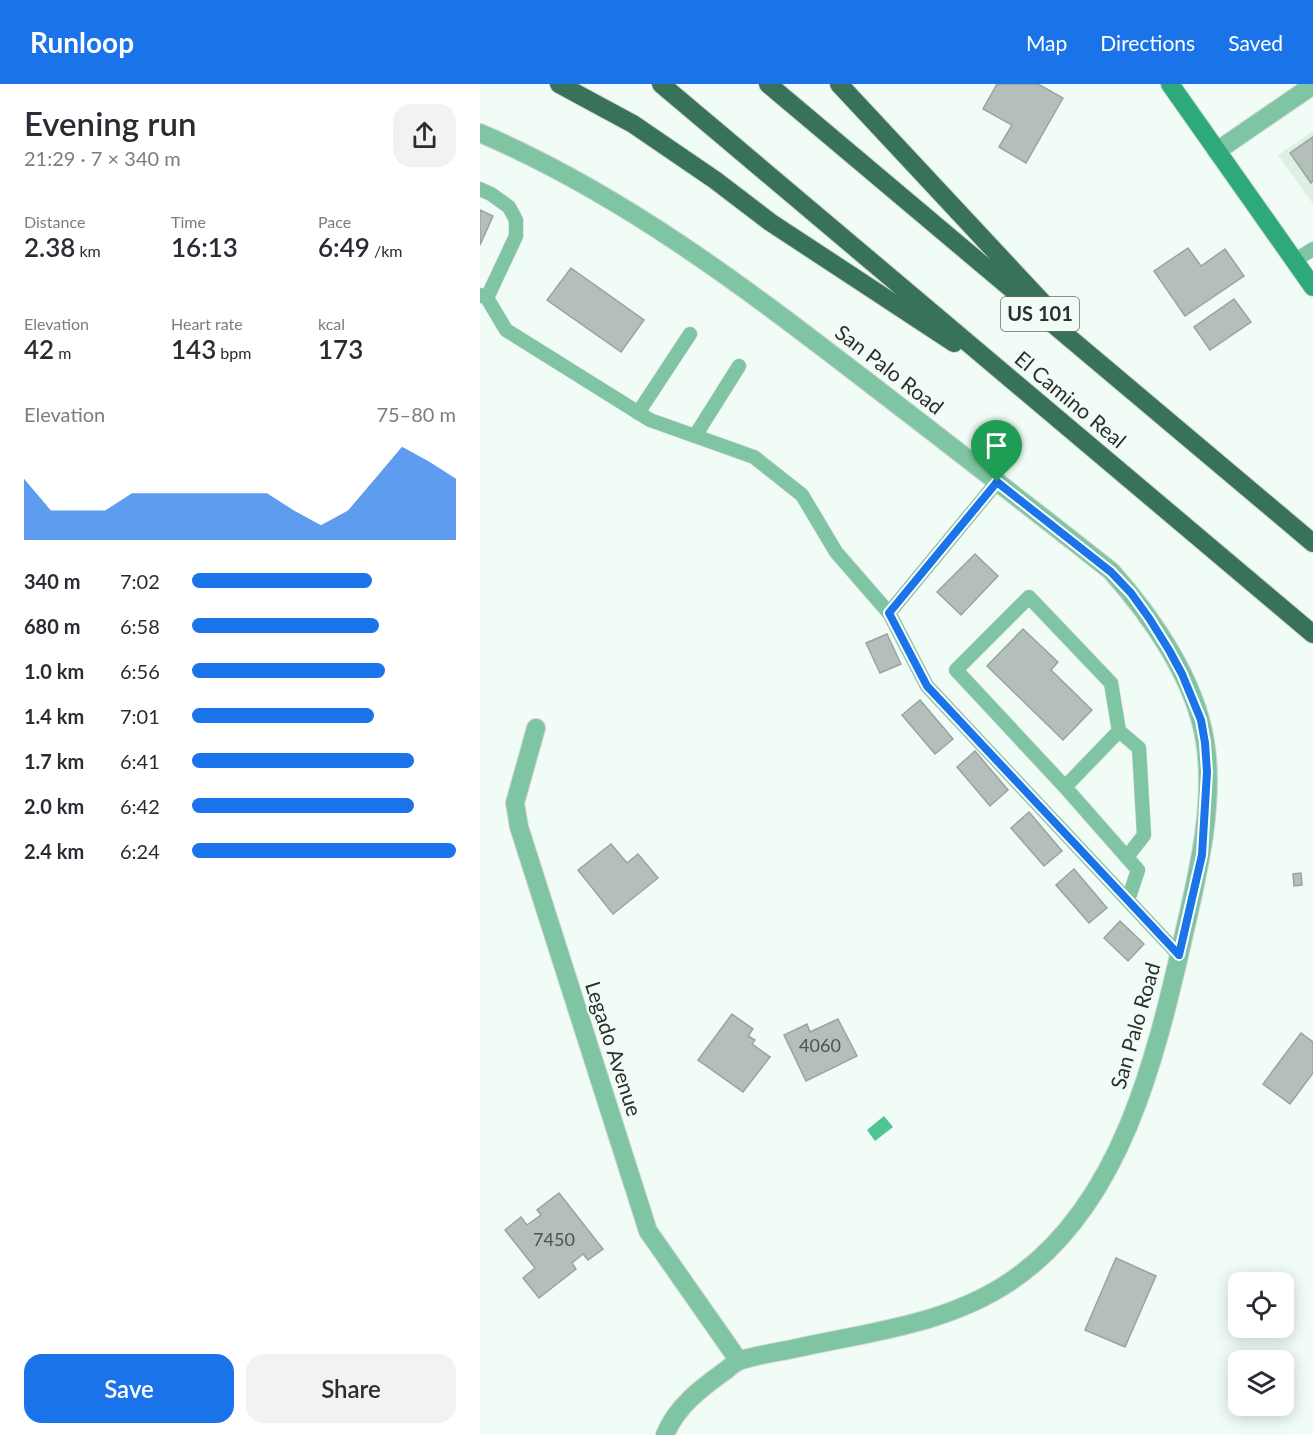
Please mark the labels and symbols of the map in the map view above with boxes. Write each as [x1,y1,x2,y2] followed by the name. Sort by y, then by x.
[1001,297,1079,331] road number: US 101
[831,319,949,419] street label: San Palo Road
[1010,345,1132,452] street label: El Camino Real
[971,420,1022,482] pin
[1105,960,1165,1092] street label: San Palo Road
[581,978,648,1119] street label: Legado Avenue
[799,1034,841,1056] house number: 4060
[533,1228,575,1250] house number: 7450

